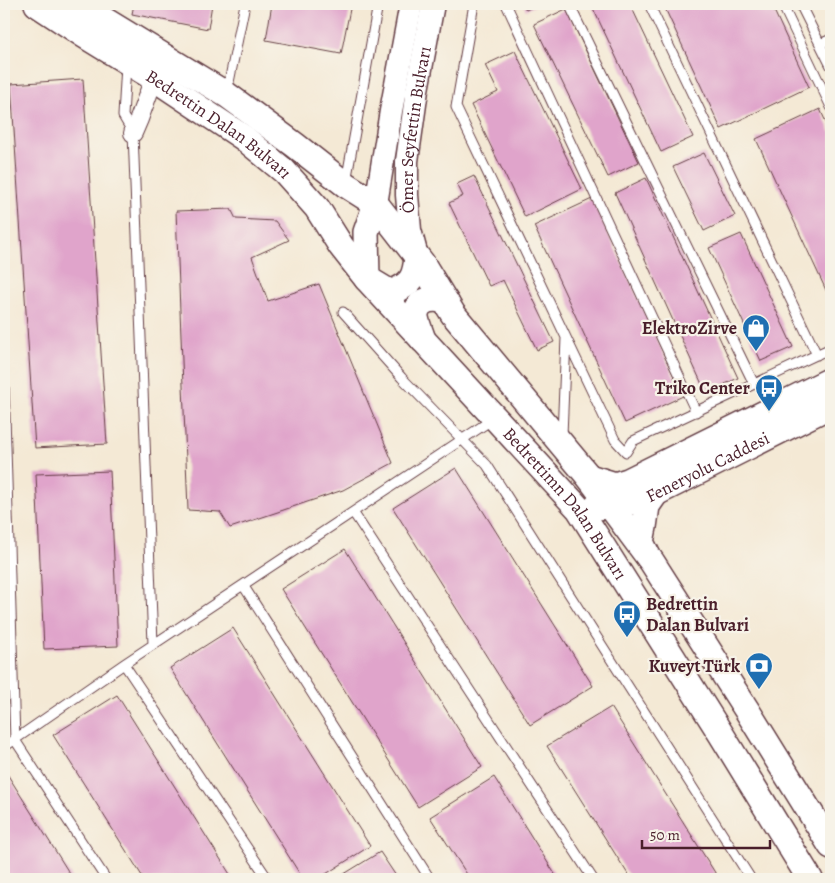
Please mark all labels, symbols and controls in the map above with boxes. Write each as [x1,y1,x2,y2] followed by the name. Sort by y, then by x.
[395,44,437,214] street label: Ömer Seyfettin Bulvarı
[141,64,297,184] street label: Bedrettin Dalan Bulvarı
[741,313,771,352] shop icon: ElektroZirve
[642,316,737,340] place label: ElektroZirve
[754,373,784,412] bus stop icon: Triko Center
[655,376,751,400] place label: Triko Center
[497,422,633,584] street label: Bedrettimn Dalan Bulvarı
[642,426,774,508] street label: Feneryolu Caddesi
[646,592,749,637] place label: Bedrettin Dalan Bulvari
[612,599,642,638] bus stop icon: Bedrettin Dalan Bulvari
[744,651,774,690] bank icon: Kuveyt Türk
[648,654,741,678] place label: Kuveyt Türk
[642,818,770,850] scale bar
[650,825,680,845] text: 50 m

